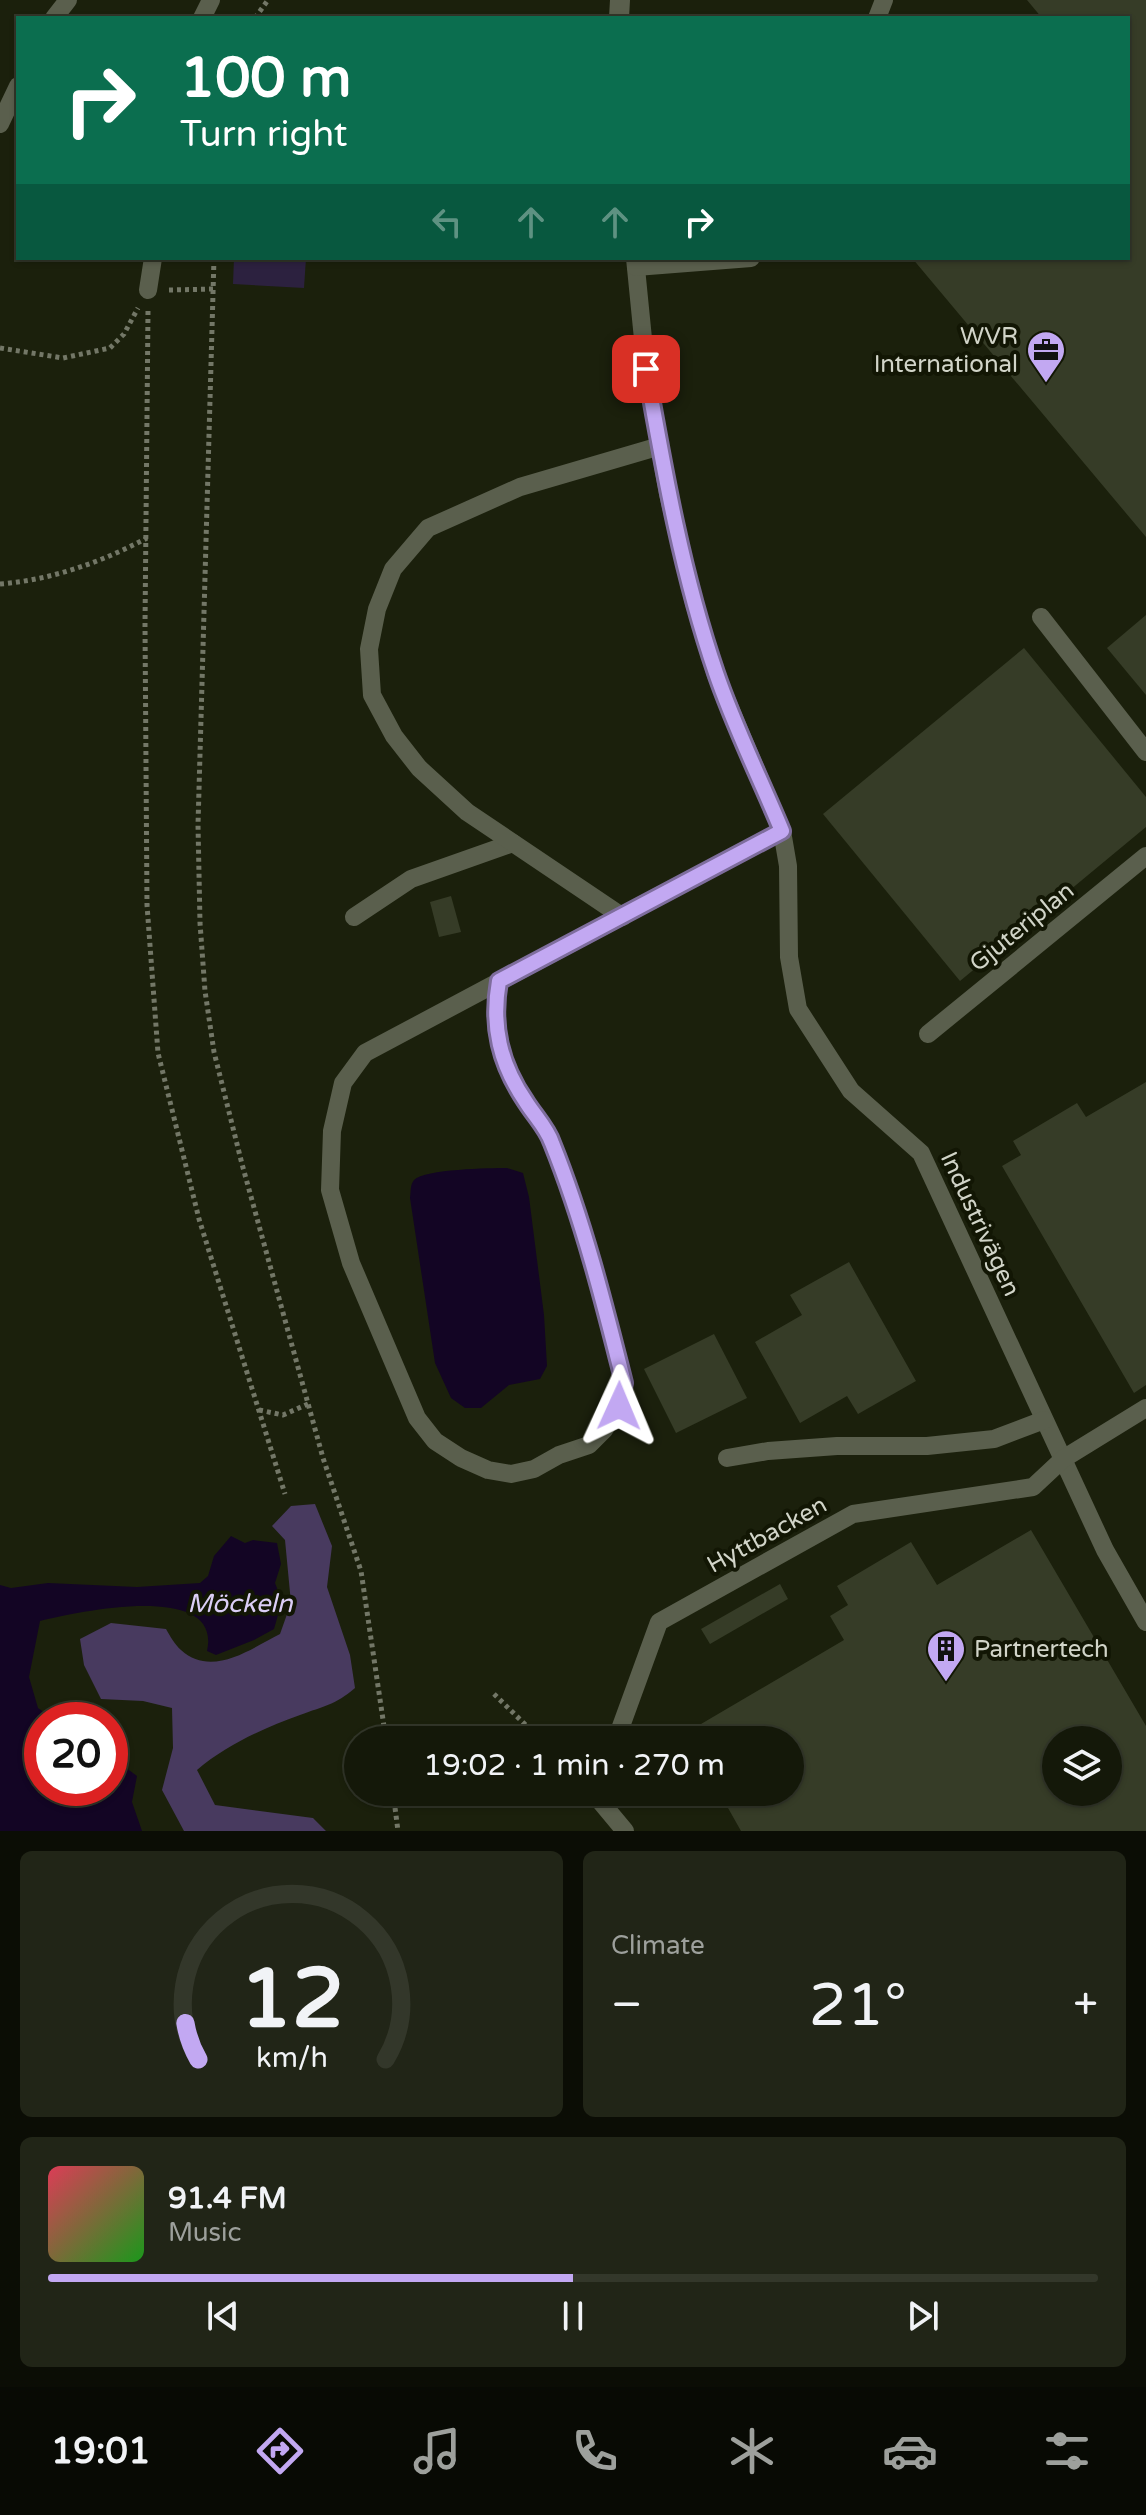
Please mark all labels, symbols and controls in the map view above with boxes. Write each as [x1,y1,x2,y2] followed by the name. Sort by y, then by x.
[180,45,351,112] text: 100 m
[48,48,152,152] icon: right
[180,113,347,156] text: Turn right
[425,200,469,244] icon: left
[509,200,553,244] icon: ahead
[593,200,637,244] icon: ahead
[677,200,721,244] icon: right
[874,322,1018,379] place label: WVR International
[1025,329,1067,384] office icon: WVR International
[612,335,680,403] pin
[624,347,668,391] icon: arrive
[964,876,1080,978] street label: Gjuteriplan
[934,1147,1026,1301] street label: Industrivägen
[577,1364,661,1448] position arrow
[702,1490,832,1580] street label: Hyttbacken
[187,1588,294,1619] water label: Möckeln
[925,1628,967,1683] building icon: Partnertech
[974,1635,1109,1664] place label: Partnertech
[24,1702,128,1806] speed limit sign: 20
[1042,1726,1122,1806] map controls
[1042,1726,1122,1806] button: layers
[423,1747,725,1784] text: 19:02 · 1 min · 270 m
[611,1930,705,1961] text: Climate
[239,1950,344,2050] text: 12
[809,1970,907,2042] text: 21°
[611,1979,642,2032] text: −
[1073,1979,1098,2032] text: +
[256,2041,327,2075] text: km/h
[168,2180,287,2217] text: 91.4 FM
[168,2217,241,2248] text: Music
[201,2294,245,2338] icon: previous
[551,2294,595,2338] icon: pause
[901,2294,945,2338] icon: next
[252,2423,308,2479] icon: directions
[409,2423,465,2479] icon: music
[567,2423,623,2479] icon: phone
[724,2423,780,2479] icon: climate
[882,2423,938,2479] icon: car
[1039,2423,1095,2479] icon: filters
[51,2430,151,2473] text: 19:01

